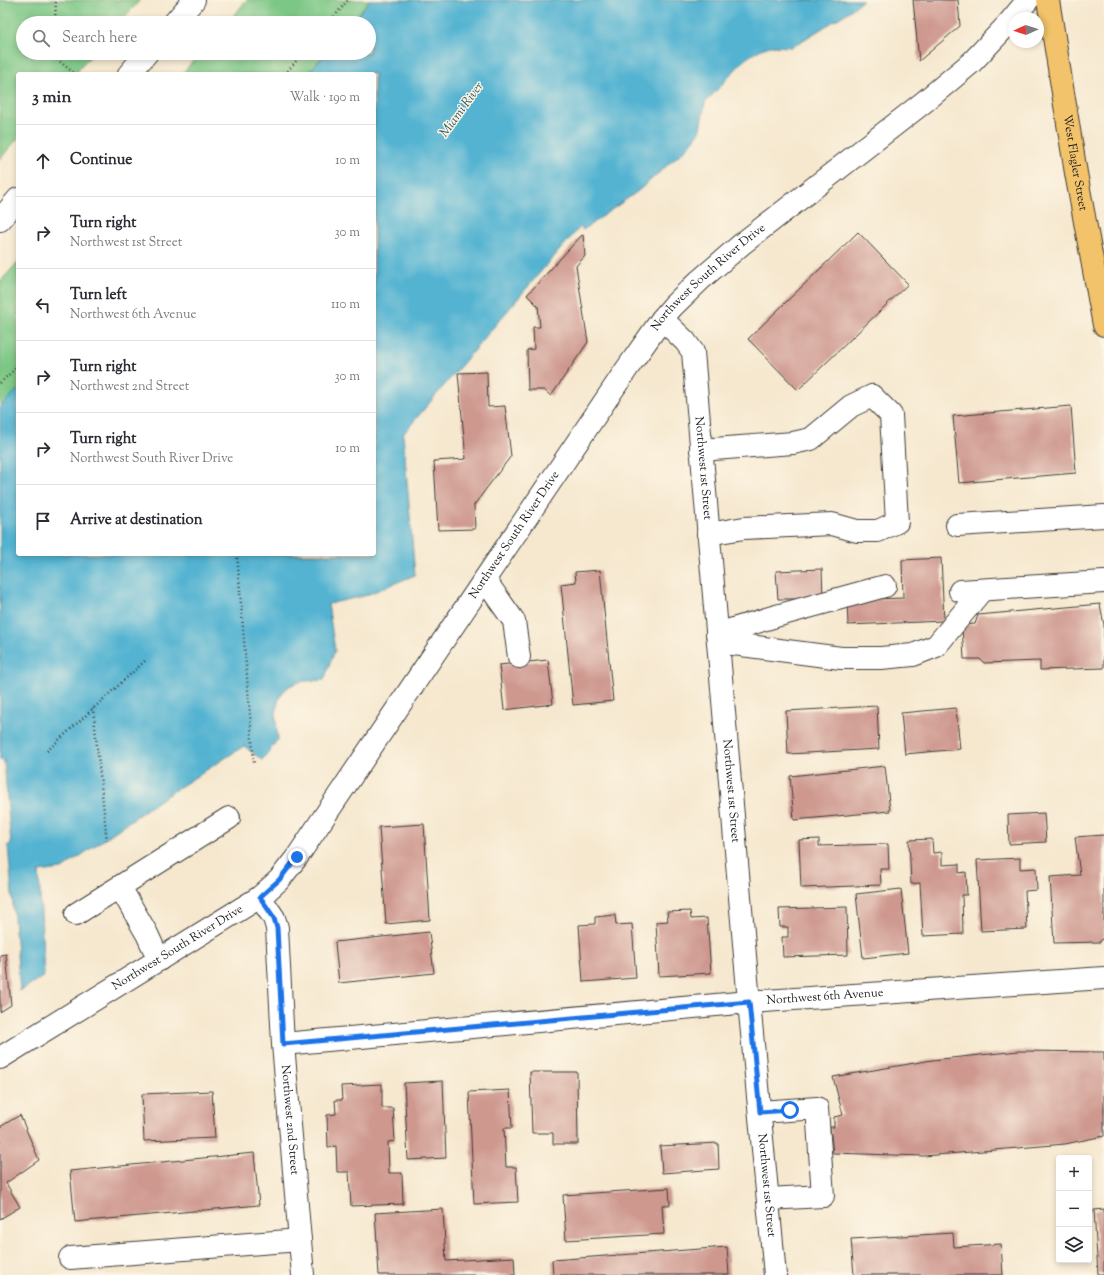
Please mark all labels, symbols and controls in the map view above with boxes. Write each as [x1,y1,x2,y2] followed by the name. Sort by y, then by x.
[1008,12,1044,48] north arrow
[16,16,376,60] search box
[30,27,52,49] icon: search
[62,28,137,49] text: Search here
[436,78,488,141] water label: Miami River
[32,86,71,110] text: 3 min
[290,89,360,107] text: Walk · 190 m
[1058,113,1092,212] street label: West Flagler Street
[32,150,54,172] icon: ahead
[70,150,132,171] text: Continue
[335,152,360,170] text: 10 m
[70,213,136,234] text: Turn right
[647,219,770,335] street label: Northwest South River Drive
[32,222,54,244] icon: right
[334,224,360,242] text: 30 m
[70,234,182,252] text: Northwest 1st Street
[70,285,127,306] text: Turn left
[32,294,54,316] icon: left
[331,296,360,314] text: 110 m
[70,306,197,324] text: Northwest 6th Avenue
[70,357,136,378] text: Turn right
[32,366,54,388] icon: right
[334,368,360,386] text: 30 m
[70,378,189,396] text: Northwest 2nd Street
[690,416,716,521] street label: Northwest 1st Street
[70,429,136,450] text: Turn right
[32,438,54,460] icon: right
[335,440,360,458] text: 10 m
[70,450,233,468] text: Northwest South River Drive
[465,467,564,603] street label: Northwest South River Drive
[32,510,54,532] icon: arrive
[70,510,203,531] text: Arrive at destination
[717,739,744,843] street label: Northwest 1st Street
[288,848,306,866] route end
[109,900,247,995] street label: Northwest South River Drive
[766,984,884,1010] street label: Northwest 6th Avenue
[276,1064,303,1176] street label: Northwest 2nd Street
[781,1101,799,1119] route start
[753,1133,780,1238] street label: Northwest 1st Street
[1056,1155,1092,1263] map controls
[1056,1155,1092,1191] button: +
[1056,1191,1092,1227] button: −
[1056,1227,1092,1263] button: layers

